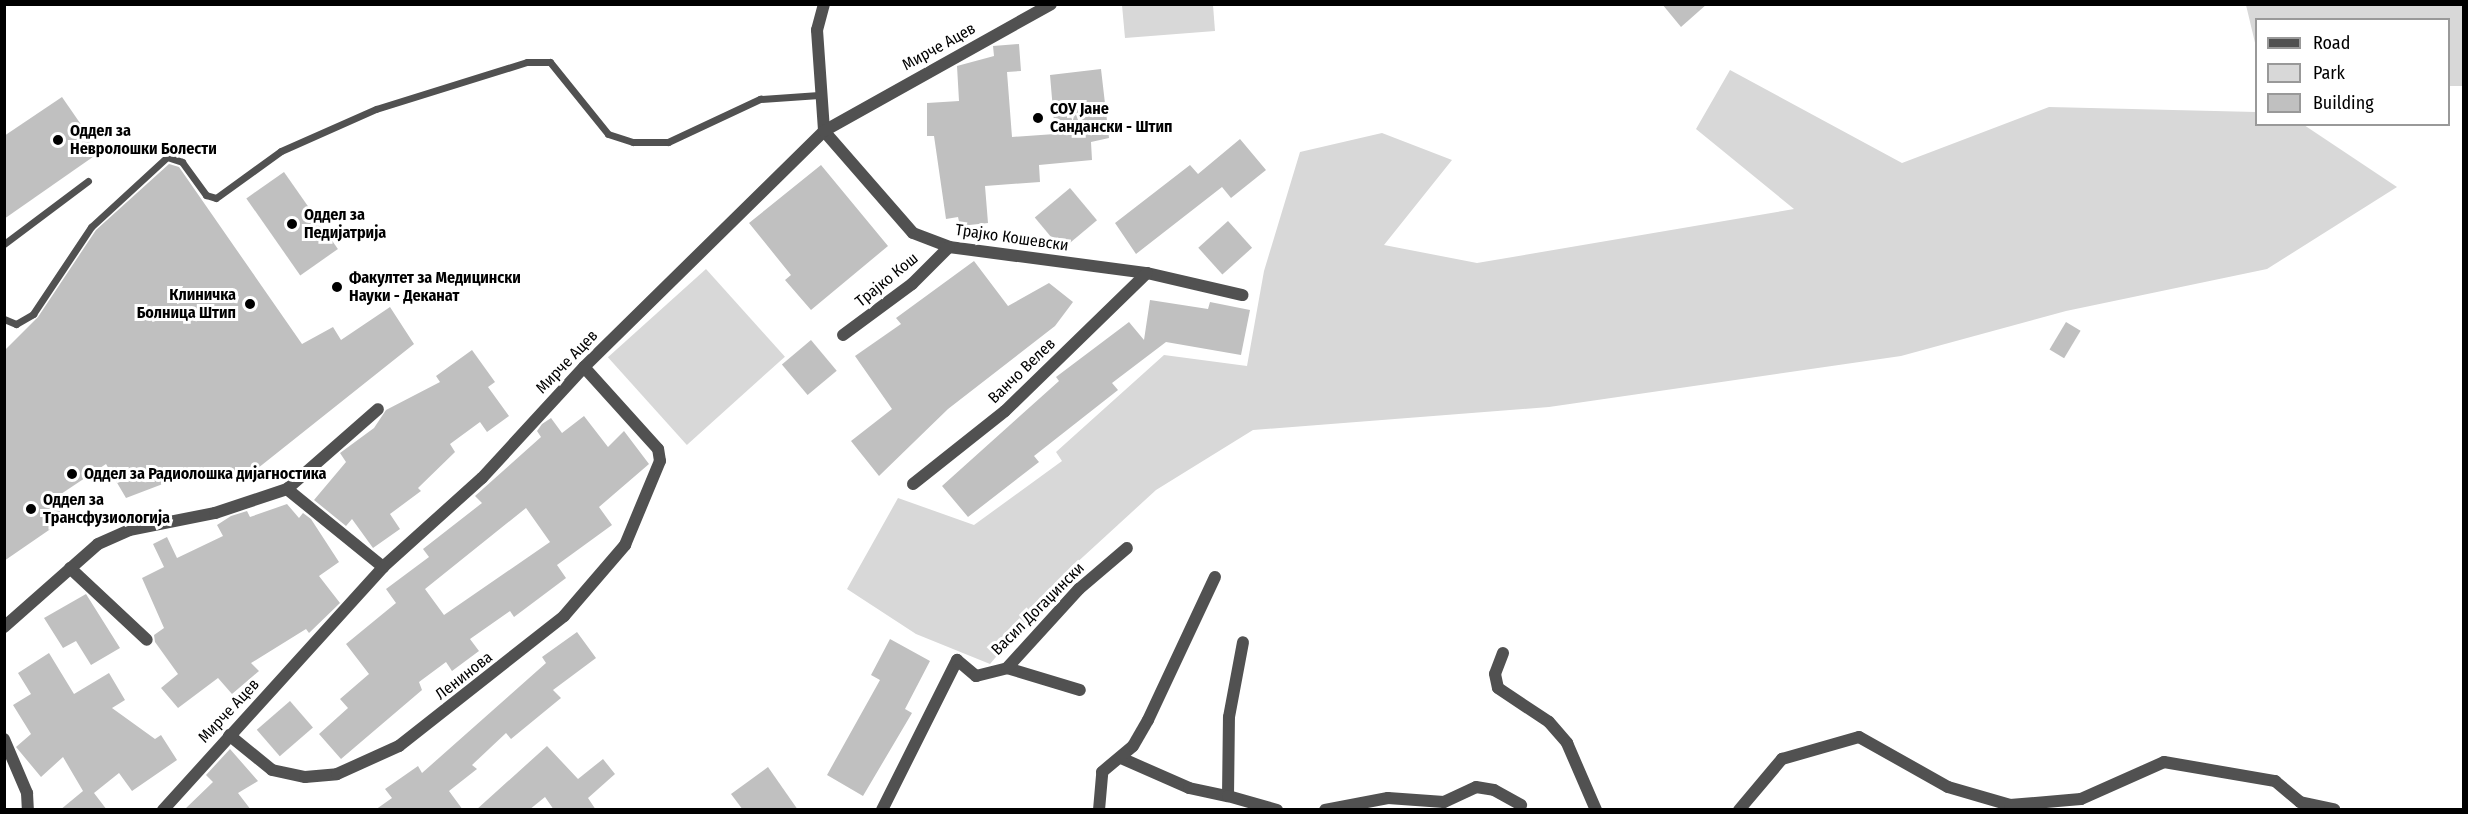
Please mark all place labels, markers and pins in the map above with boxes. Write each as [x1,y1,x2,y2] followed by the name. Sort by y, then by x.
[1050,99,1172,137] place label: СОУ Јане Сандански - Штип
[1031,111,1045,125] marker: СОУ Јане Сандански - Штип
[70,121,217,159] place label: Оддел за Невролошки Болести
[51,133,65,147] marker: Оддел за Невролошки Болести
[304,205,386,243] place label: Оддел за Педијатрија
[285,217,299,231] marker: Оддел за Педијатрија
[349,268,521,306] place label: Факултет за Медицински Науки - Деканат
[330,280,344,294] marker: Факултет за Медицински Науки - Деканат
[137,285,236,323] place label: Клиничка Болница Штип
[241,295,259,313] marker: Клиничка Болница Штип
[84,464,326,484] place label: Оддел за Радиолошка дијагностика
[65,467,79,481] marker: Оддел за Радиолошка дијагностика
[43,490,170,528] place label: Оддел за Трансфузиологија
[24,502,38,516] marker: Оддел за Трансфузиологија

